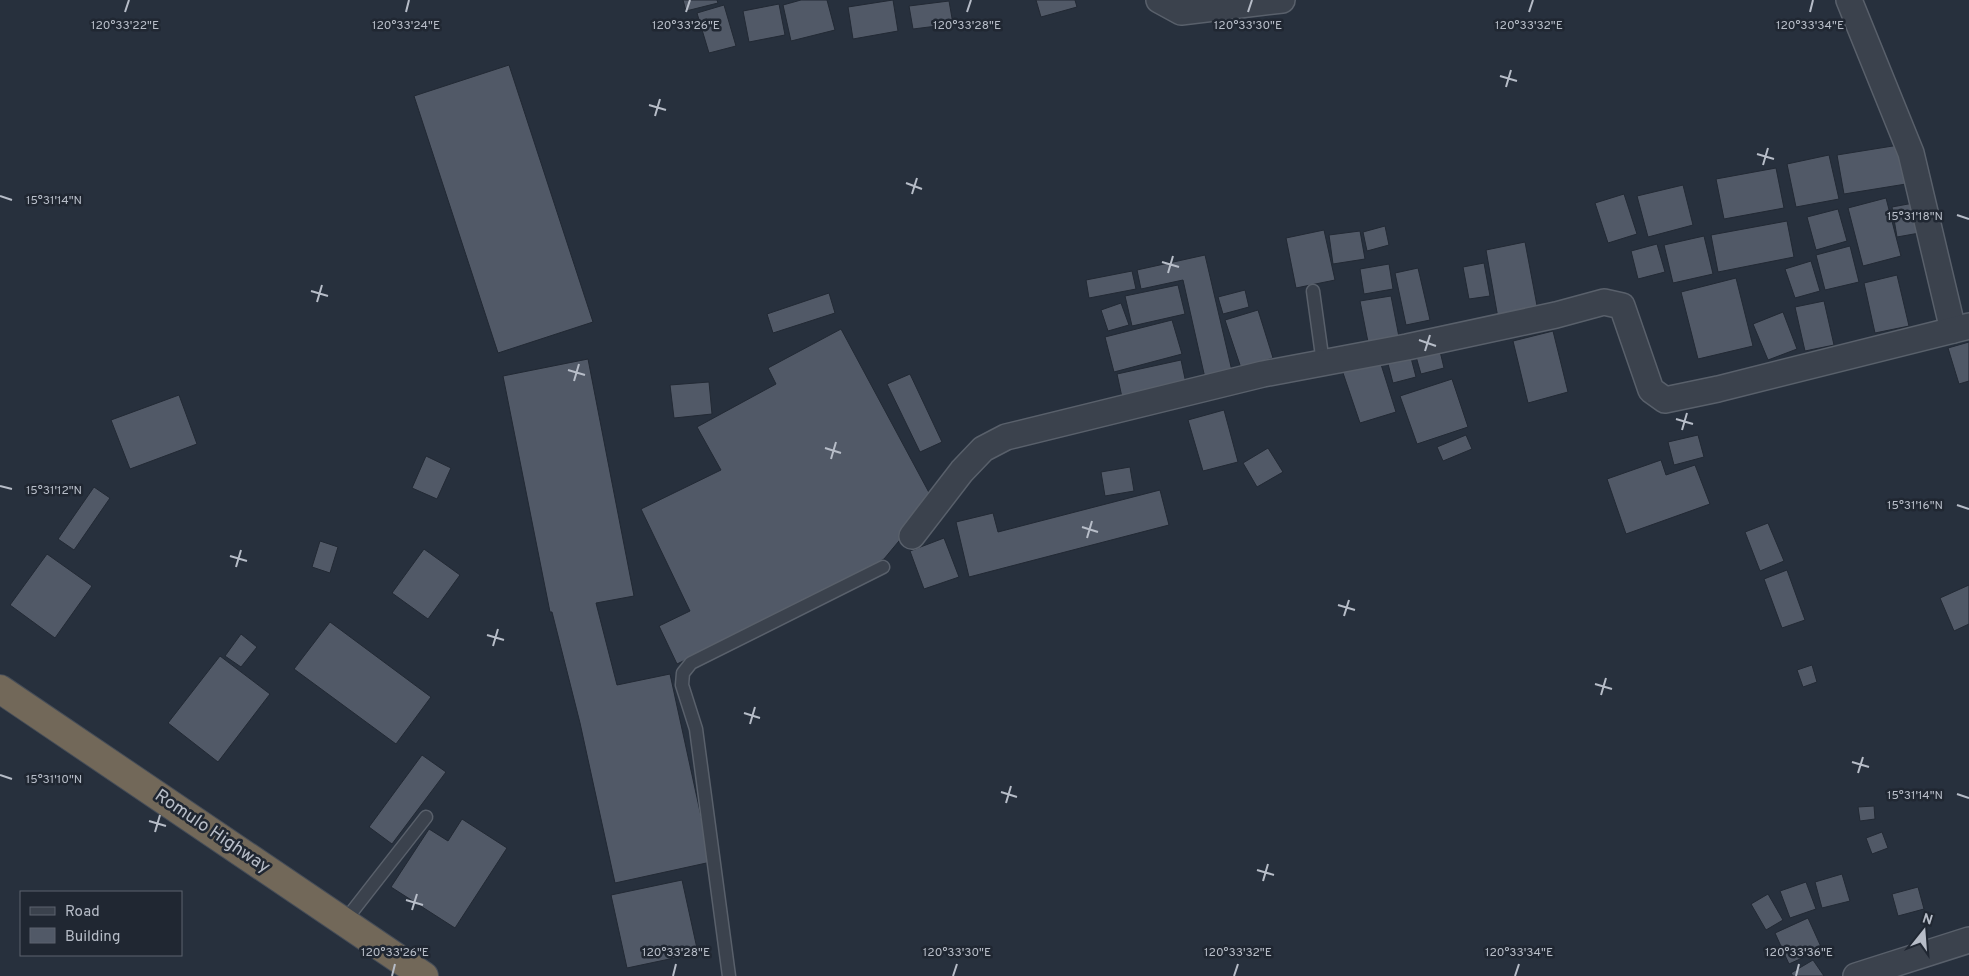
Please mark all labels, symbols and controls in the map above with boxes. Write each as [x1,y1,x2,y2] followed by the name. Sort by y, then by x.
[91,18,159,34] text: 120°33'22"E
[372,18,440,34] text: 120°33'24"E
[652,18,720,34] text: 120°33'26"E
[933,18,1001,34] text: 120°33'28"E
[1214,18,1282,34] text: 120°33'30"E
[1495,18,1563,34] text: 120°33'32"E
[1776,18,1844,34] text: 120°33'34"E
[26,193,82,209] text: 15°31'14"N
[1887,209,1943,225] text: 15°31'18"N
[26,483,82,499] text: 15°31'12"N
[1887,498,1943,514] text: 15°31'16"N
[26,772,82,788] text: 15°31'10"N
[150,785,274,879] street label: Romulo Highway
[1887,788,1943,804] text: 15°31'14"N
[20,891,182,956] legend
[65,903,100,922] text: Road
[1899,906,1949,956] north arrow
[1920,910,1935,930] text: N
[65,928,120,947] text: Building
[361,945,429,961] text: 120°33'26"E
[642,945,710,961] text: 120°33'28"E
[923,945,991,961] text: 120°33'30"E
[1204,945,1272,961] text: 120°33'32"E
[1485,945,1553,961] text: 120°33'34"E
[1765,945,1833,961] text: 120°33'36"E

